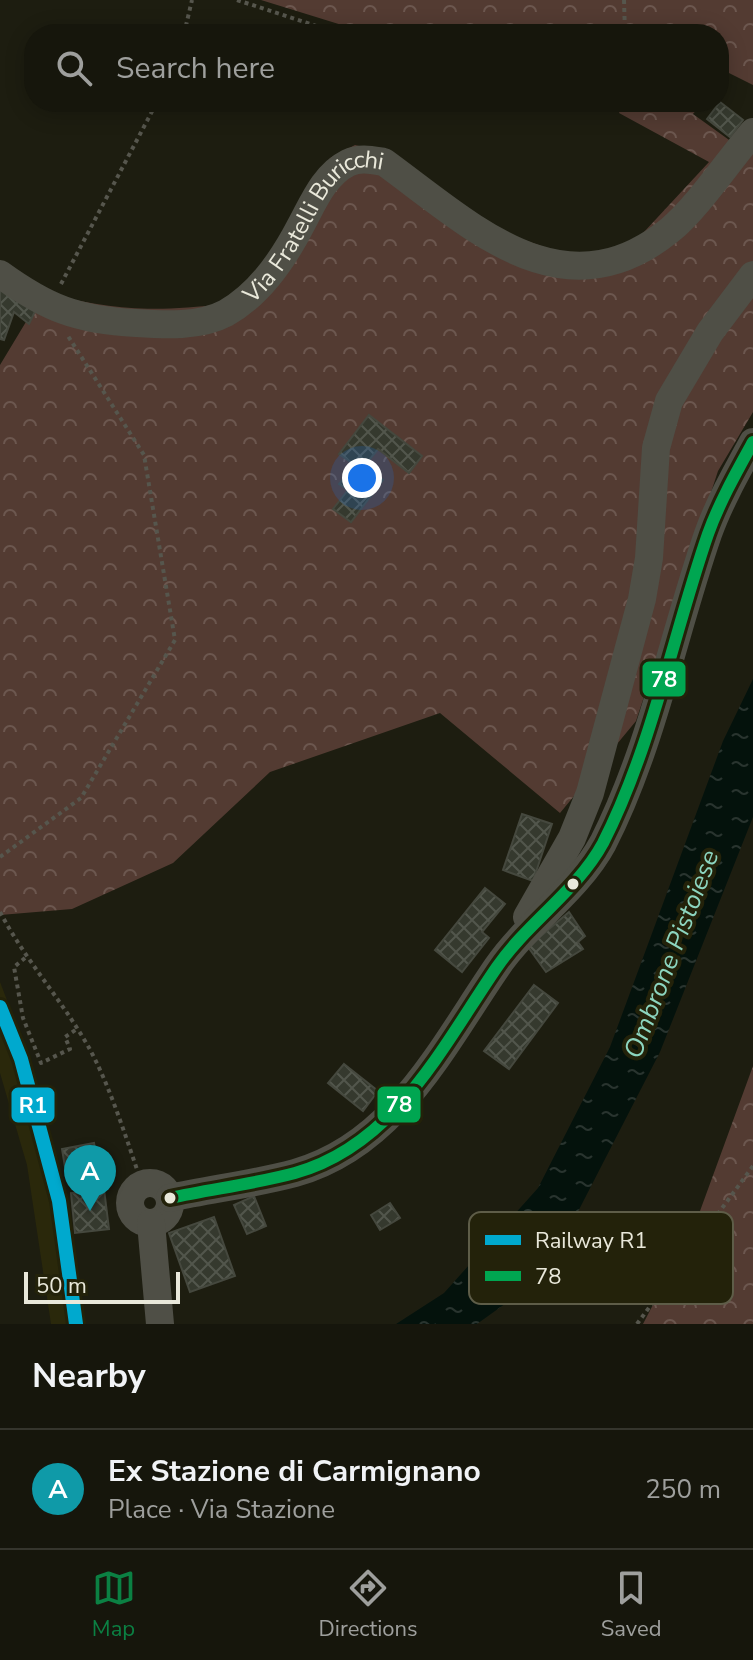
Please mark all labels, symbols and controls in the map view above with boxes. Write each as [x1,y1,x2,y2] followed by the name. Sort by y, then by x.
[24,24,729,112] search box
[52,46,96,90] icon: search
[116,48,275,89] text: Search here
[235,143,386,311] street label: Via Fratelli Buricchi
[342,458,382,498] your location
[641,660,687,698] line badge: 78
[651,665,677,695] text: 78
[616,845,727,1063] water label: Ombrone Pistoiese
[565,876,581,892] unlabelled marker
[376,1085,422,1124] line badge: 78
[10,1086,56,1124] line badge: R1
[386,1090,412,1120] text: 78
[19,1091,47,1121] text: R1
[64,1145,116,1211] pin: A
[162,1190,178,1206] unlabelled marker
[469,1212,733,1304] legend
[535,1226,647,1256] text: Railway R1
[535,1262,561,1292] text: 78
[24,1268,180,1304] scale bar
[36,1271,87,1301] text: 50 m
[32,1353,146,1399] text: Nearby
[108,1451,481,1492] text: Ex Stazione di Carmignano
[48,1472,68,1507] text: A
[645,1472,721,1507] text: 250 m
[108,1492,335,1527] text: Place · Via Stazione
[92,1566,136,1644] tab: Map
[319,1566,418,1644] tab: Directions
[601,1566,661,1644] tab: Saved

